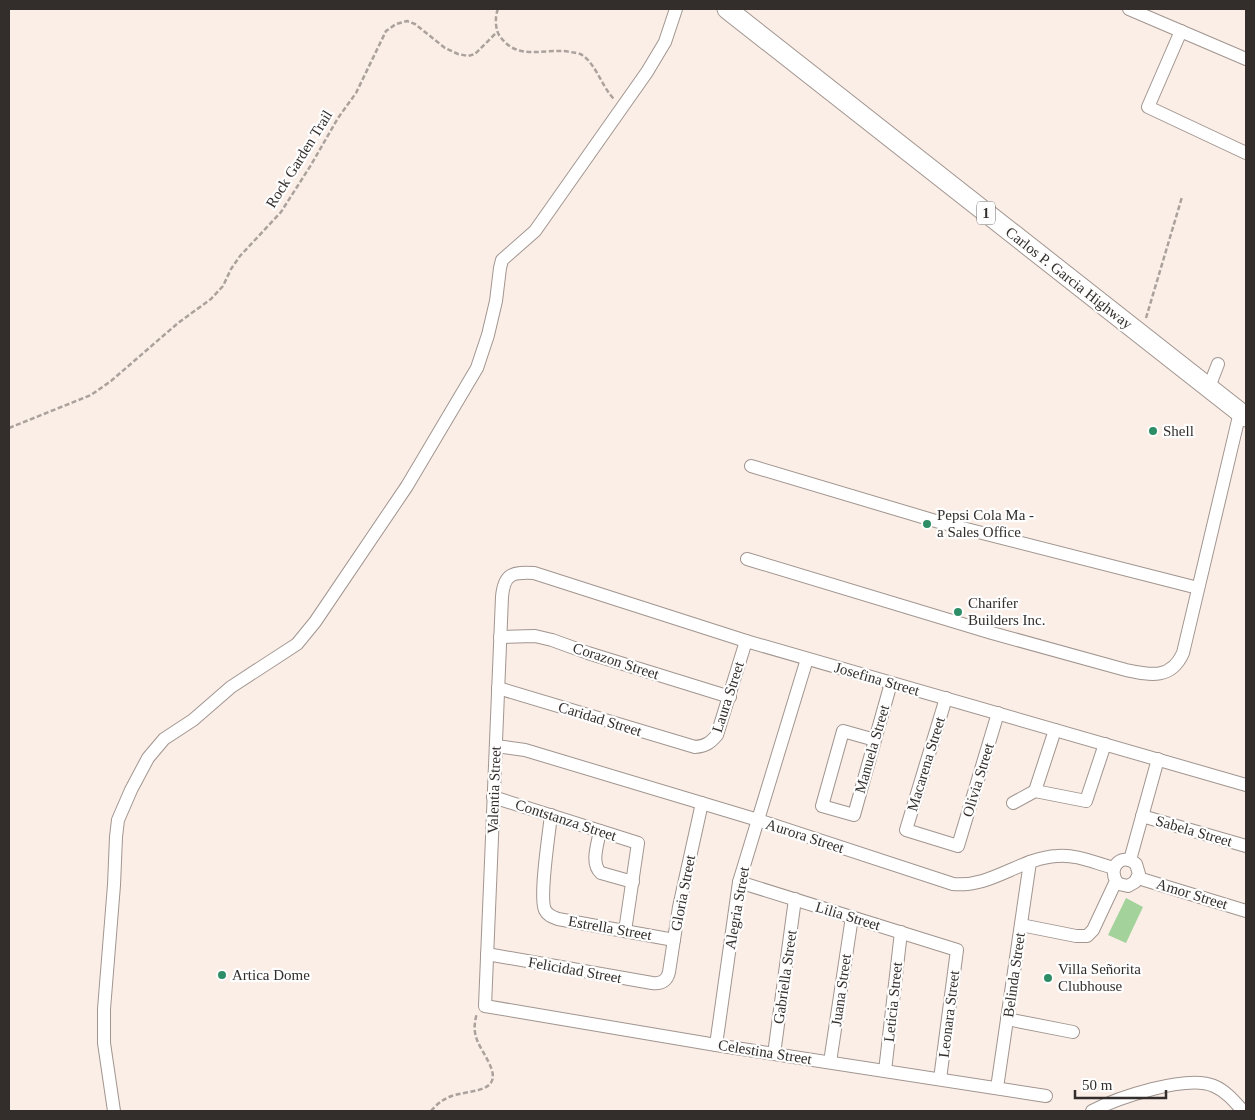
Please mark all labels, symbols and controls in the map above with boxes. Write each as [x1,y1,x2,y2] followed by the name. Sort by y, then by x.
[263,107,335,211] street label: Rock Garden Trail
[977,202,995,224] road number: 1
[1003,224,1136,333] street label: Carlos P. Garcia Highway
[1163,423,1194,439] place label: Shell
[1147,425,1159,437] marker: Shell
[937,507,1034,540] place label: Pepsi Cola Ma - a Sales Office
[921,518,933,530] marker: Pepsi Cola Ma - a Sales Office
[968,595,1045,628] place label: Charifer Builders Inc.
[952,606,964,618] marker: Charifer Builders Inc.
[571,640,662,683] street label: Corazon Street
[709,659,747,735] street label: Laura Street
[833,659,922,699] street label: Josefina Street
[556,699,644,739] street label: Caridad Street
[852,702,892,795] street label: Manuela Street
[904,714,948,813] street label: Macarena Street
[959,740,997,819] street label: Olivia Street
[484,745,504,834] street label: Valentia Street
[513,796,619,844] street label: Contstanza Street
[1154,812,1235,850] street label: Sabela Street
[764,816,847,856] street label: Aurora Street
[668,853,698,932] street label: Gloria Street
[722,865,752,951] street label: Alegria Street
[1154,876,1230,913] street label: Amor Street
[814,899,883,934] street label: Lilia Street
[567,913,654,943] street label: Estrella Street
[770,928,800,1025] street label: Gabriella Street
[1000,931,1028,1018] street label: Belinda Street
[828,952,854,1027] street label: Juana Street
[527,954,624,986] street label: Felicidad Street
[881,960,905,1043] street label: Leticia Street
[1058,961,1141,994] place label: Villa Señorita Clubhouse
[232,967,310,983] place label: Artica Dome
[216,969,228,981] marker: Artica Dome
[936,969,962,1059] street label: Leonara Street
[1042,972,1054,984] marker: Villa Señorita Clubhouse
[717,1037,814,1067] street label: Celestina Street
[1075,1068,1166,1100] scale bar
[1082,1077,1113,1093] text: 50 m

